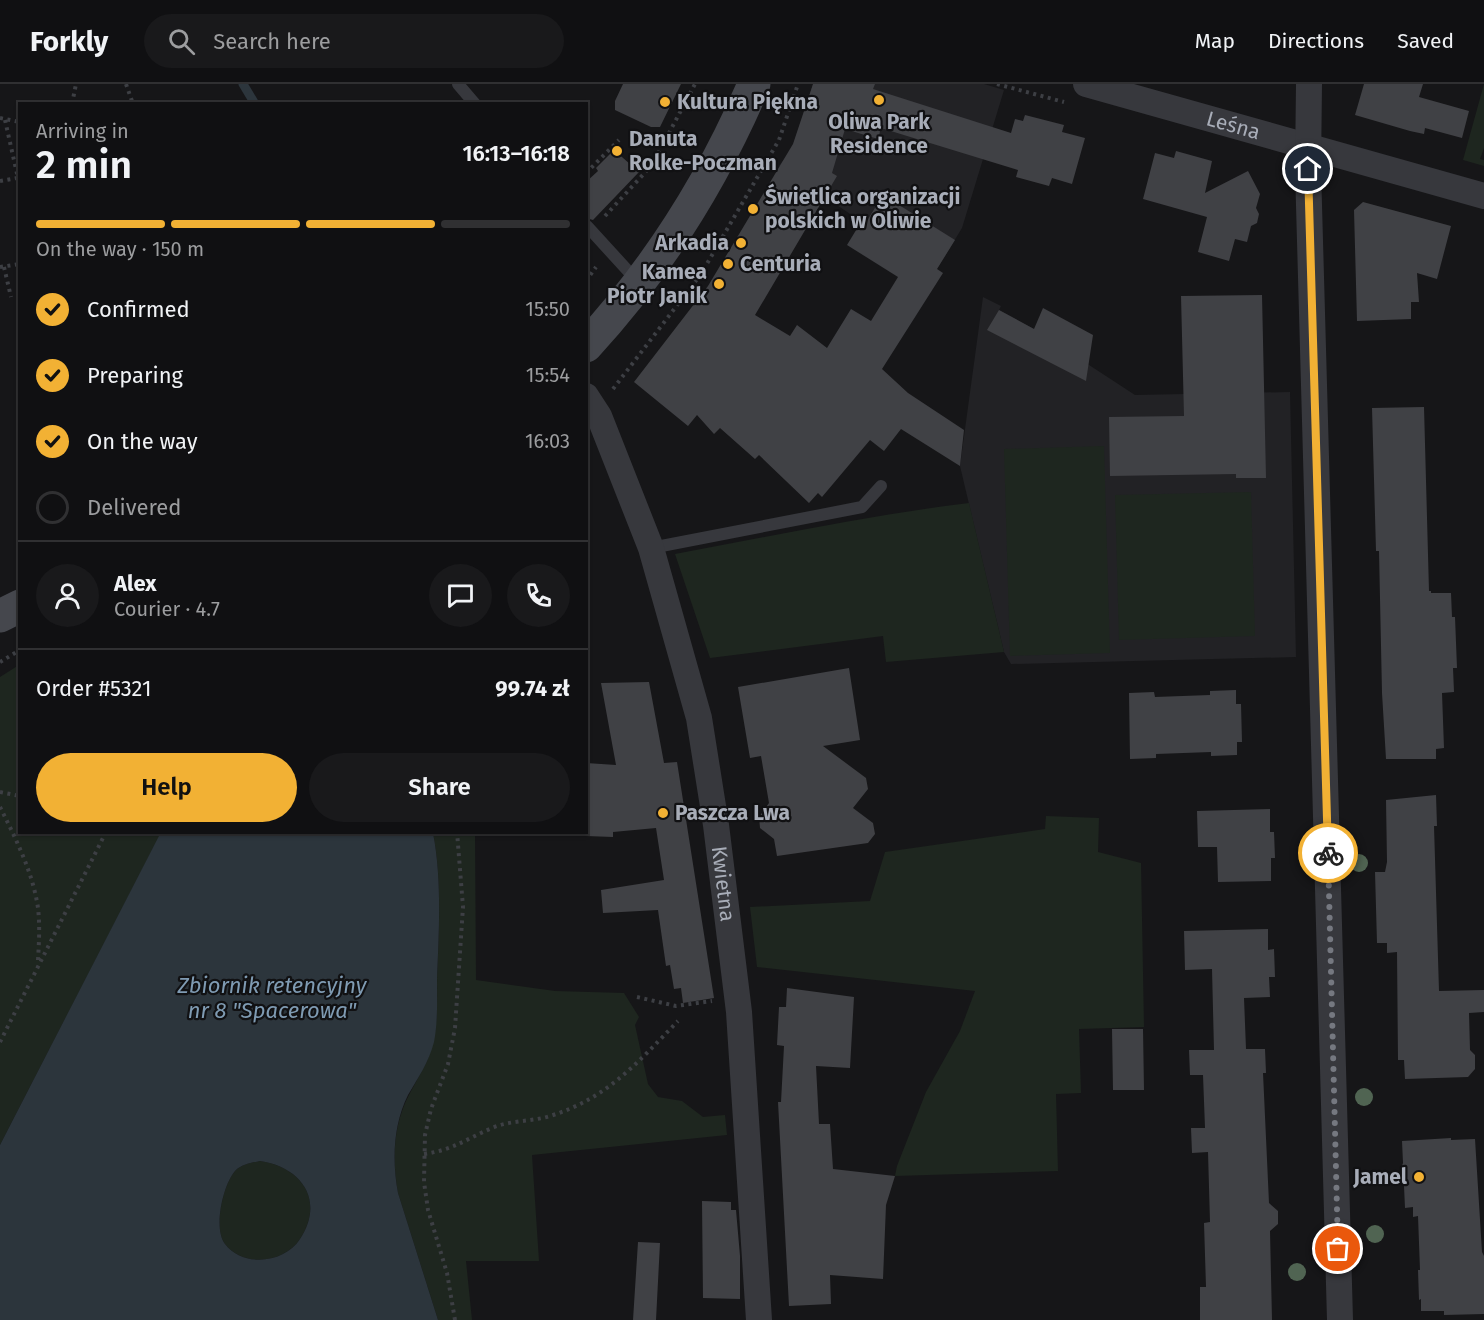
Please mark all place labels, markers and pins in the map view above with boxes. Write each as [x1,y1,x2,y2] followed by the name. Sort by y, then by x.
[677,89,818,115] place label: Kultura Piękna
[872,93,886,107] marker: Oliwa Park Residence
[658,95,672,109] marker: Kultura Piękna
[828,109,930,159] place label: Oliwa Park Residence
[629,126,777,176] place label: Danuta Rolke-Poczman
[1282,143,1333,194] pin
[610,144,624,158] marker: Danuta Rolke-Poczman
[765,183,960,234] place label: Świetlica organizacji polskich w Oliwie
[746,202,760,216] marker: Świetlica organizacji polskich w Oliwie
[654,230,729,256] place label: Arkadia
[734,236,748,250] marker: Arkadia
[740,251,821,277] place label: Centuria
[721,257,735,271] marker: Centuria
[607,259,707,309] place label: Kamea Piotr Janik
[712,277,726,291] marker: Kamea Piotr Janik
[675,800,790,826] place label: Paszcza Lwa
[656,806,670,820] marker: Paszcza Lwa
[1352,1164,1408,1190] place label: Jamel
[1412,1170,1426,1184] marker: Jamel
[1312,1223,1363,1274] pin

